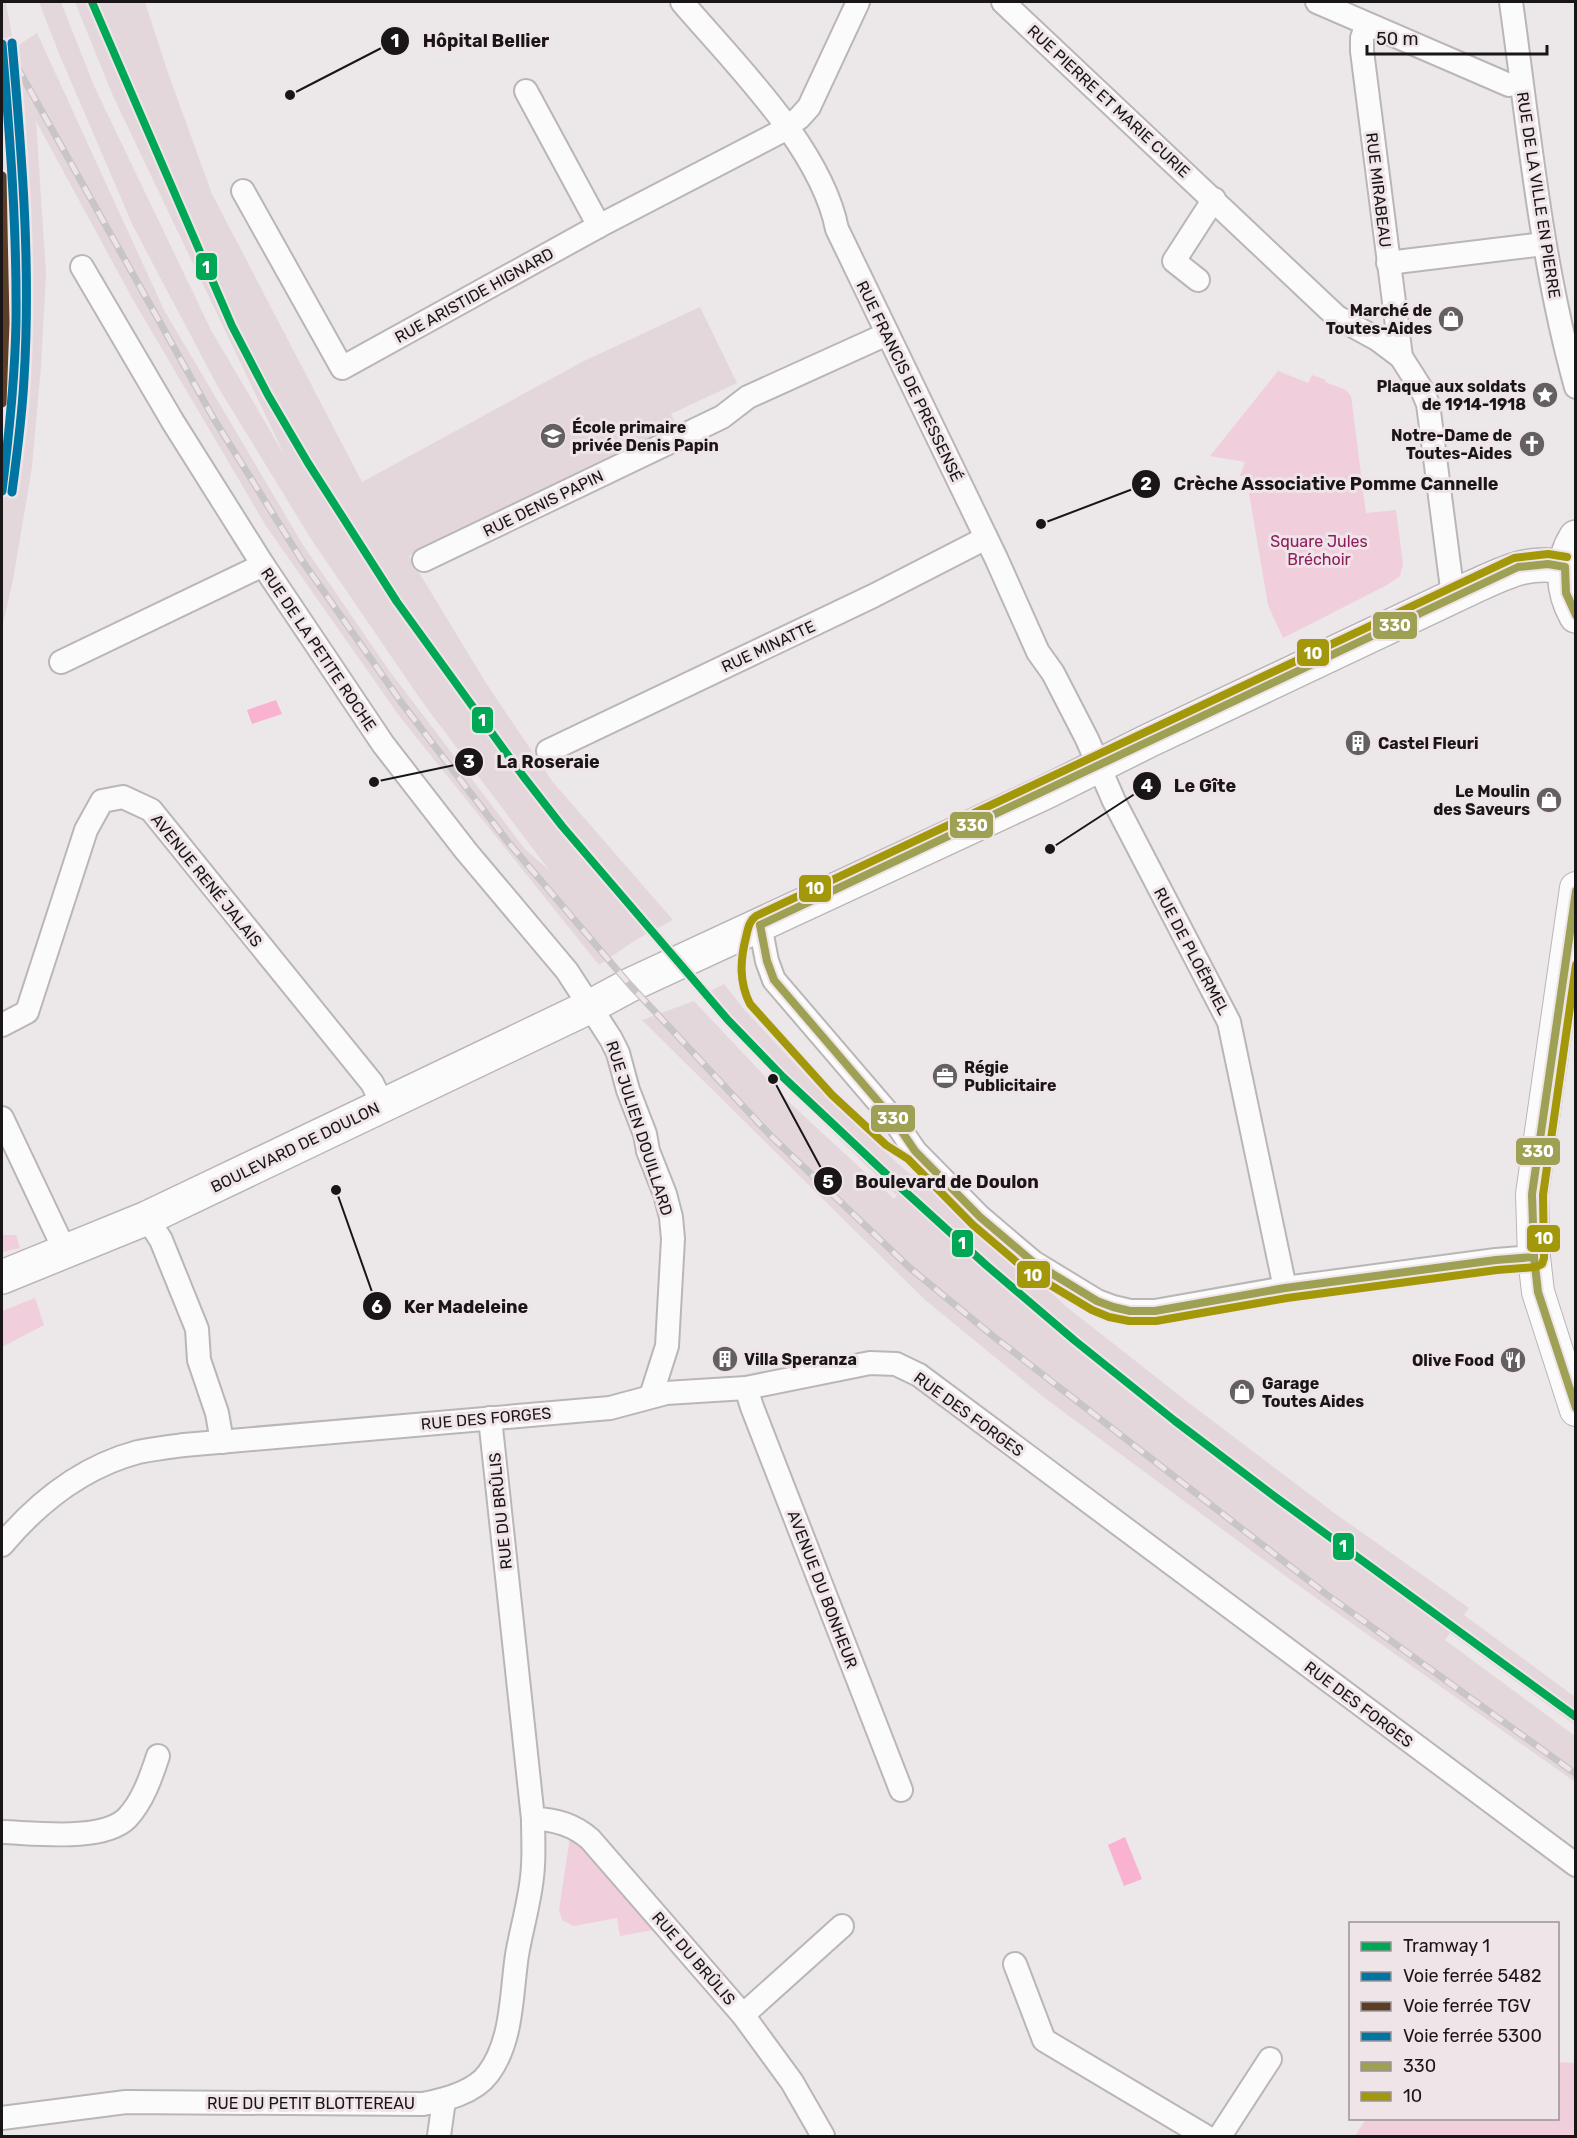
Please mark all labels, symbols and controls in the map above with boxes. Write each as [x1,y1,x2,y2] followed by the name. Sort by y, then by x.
[1367,18,1547,56] scale bar
[1024,21,1194,182] street label: RUE PIERRE ET MARIE CURIE
[380,23,561,59] callout: Hôpital Bellier
[1376,28,1419,50] text: 50 m
[391,30,399,52] text: 1
[423,30,549,52] text: Hôpital Bellier
[1513,90,1564,300] street label: RUE DE LA VILLE EN PIERRE
[1362,131,1395,249] street label: RUE MIRABEAU
[392,244,557,347] street label: RUE ARISTIDE HIGNARD
[195,252,218,281] line badge: 1
[202,258,210,277] text: 1
[852,278,967,485] street label: RUE FRANCIS DE PRESSENSÉ
[1326,301,1432,338] place label: Marché de Toutes-Aides
[1436,304,1466,334] shop icon: Marché de Toutes-Aides
[1376,377,1526,414] place label: Plaque aux soldats de 1914-1918
[1530,380,1560,410] place icon: Plaque aux soldats de 1914-1918
[572,417,719,455] place label: École primaire privée Denis Papin
[538,421,568,451] school or university icon: École primaire privée Denis Papin
[1391,426,1512,463] place label: Notre-Dame de Toutes-Aides
[1517,429,1547,459] church icon: Notre-Dame de Toutes-Aides
[480,466,606,541] street label: RUE DENIS PAPIN
[1131,466,1510,502] callout: Crèche Associative Pomme Cannelle
[1140,473,1152,495] text: 2
[1174,473,1499,495] text: Crèche Associative Pomme Cannelle
[1270,532,1368,569] park label: Square Jules Bréchoir
[257,564,380,734] street label: RUE DE LA PETITE ROCHE
[1372,611,1418,640] line badge: 330
[718,616,818,676] street label: RUE MINATTE
[1379,616,1411,635] text: 330
[1296,638,1330,667] line badge: 10
[1304,644,1323,663] text: 10
[471,706,494,734] line badge: 1
[478,711,486,730] text: 1
[1343,728,1373,758] building icon: Castel Fleuri
[1378,734,1479,753] place label: Castel Fleuri
[454,744,612,780] callout: La Roseraie
[463,751,475,773] text: 3
[496,751,600,773] text: La Roseraie
[1132,768,1248,804] callout: Le Gîte
[1141,775,1153,797] text: 4
[1174,775,1237,797] text: Le Gîte
[1433,782,1530,819] place label: Le Moulin des Saveurs
[1534,785,1564,815] shop icon: Le Moulin des Saveurs
[147,810,266,951] street label: AVENUE RENÉ JALAIS
[949,811,994,839] line badge: 330
[956,816,988,835] text: 330
[798,874,832,903] line badge: 10
[806,879,825,898] text: 10
[1150,884,1233,1018] street label: RUE DE PLOËRMEL
[602,1038,677,1218] street label: RUE JULIEN DOUILLARD
[964,1058,1057,1095] place label: Régie Publicitaire
[930,1061,960,1091] office icon: Régie Publicitaire
[208,1098,383,1197] street label: BOULEVARD DE DOULON
[870,1104,916,1133] line badge: 330
[877,1109,909,1128] text: 330
[1515,1137,1561,1166] line badge: 330
[1522,1142,1554,1161] text: 330
[813,1163,1050,1199] callout: Boulevard de Doulon
[822,1171,834,1193] text: 5
[855,1171,1039,1193] text: Boulevard de Doulon
[1526,1224,1561,1253] line badge: 10
[951,1229,974,1258] line badge: 1
[1535,1229,1554,1248] text: 10
[958,1234,966,1253] text: 1
[1016,1260,1051,1289] line badge: 10
[1024,1266,1043,1285] text: 10
[362,1288,541,1324] callout: Ker Madeleine
[371,1296,383,1318] text: 6
[404,1296,529,1318] text: Ker Madeleine
[710,1344,740,1374] building icon: Villa Speranza
[1498,1345,1528,1375] restaurant icon: Olive Food
[744,1350,857,1369] place label: Villa Speranza
[1412,1351,1494,1370] place label: Olive Food
[910,1368,1027,1461] street label: RUE DES FORGES
[1262,1374,1364,1411] place label: Garage Toutes Aides
[1227,1377,1257,1407] shop icon: Garage Toutes Aides
[420,1403,552,1434] street label: RUE DES FORGES
[484,1452,516,1570] street label: RUE DU BRÛLIS
[784,1507,861,1671] street label: AVENUE DU BONHEUR
[1332,1532,1355,1561] line badge: 1
[1339,1537,1347,1556] text: 1
[1301,1657,1417,1751] street label: RUE DES FORGES
[648,1907,740,2009] street label: RUE DU BRÛLIS
[1349,1922,1559,2120] legend
[1403,1935,1490,1957] text: Tramway 1
[1403,1965,1541,1987] text: Voie ferrée 5482
[1403,1995,1531,2017] text: Voie ferrée TGV
[1403,2025,1542,2047] text: Voie ferrée 5300
[1403,2055,1436,2077] text: 330
[1403,2085,1422,2107] text: 10
[207,2094,415,2113] street label: RUE DU PETIT BLOTTEREAU

